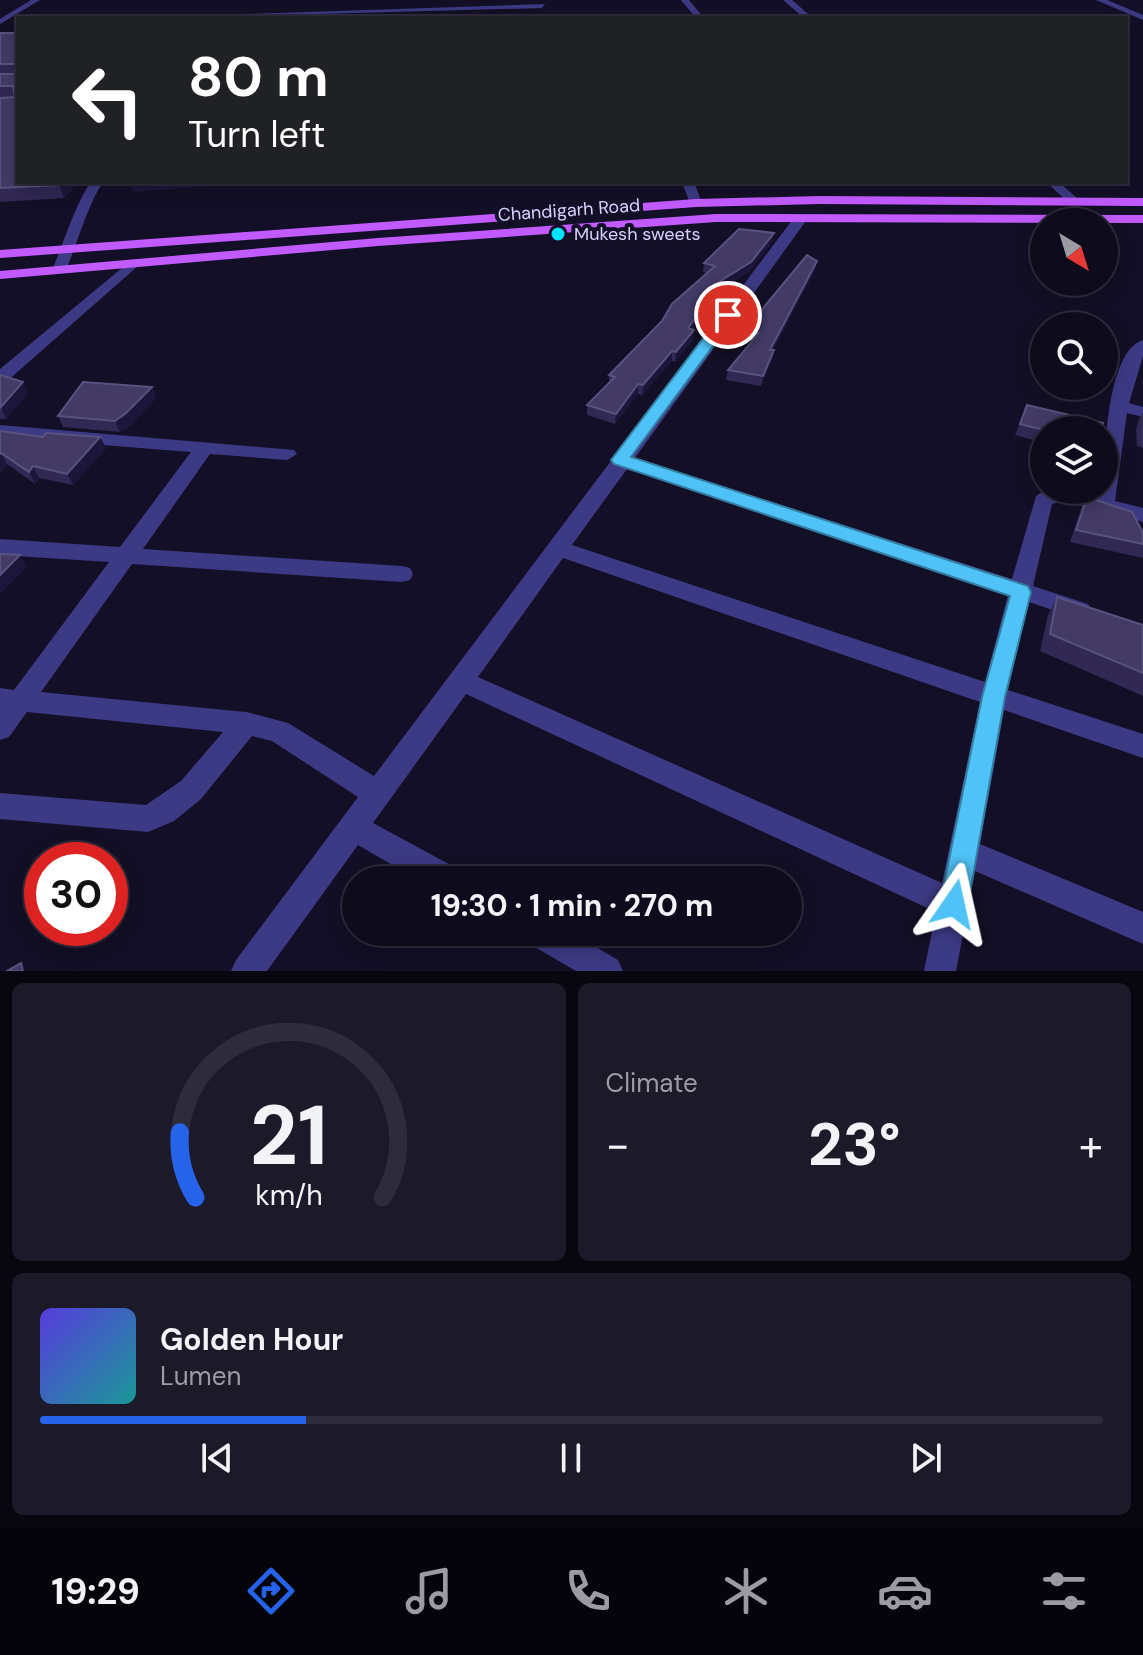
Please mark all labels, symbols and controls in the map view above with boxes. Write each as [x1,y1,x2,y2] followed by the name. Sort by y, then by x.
[188,40,329,113] text: 80 m
[56,48,160,152] icon: left
[188,111,325,158] text: Turn left
[497,193,641,227] street label: Chandigarh Road
[1030,208,1118,296] north arrow
[1030,208,1118,504] map controls
[574,222,701,246] place label: Mukesh sweets
[549,225,567,243] marker: Mukesh sweets
[694,281,762,349] pin
[706,293,750,337] icon: arrive
[1030,312,1118,400] button: search
[1030,416,1118,504] button: layers
[24,842,128,946] speed limit sign: 30
[912,862,996,946] position arrow
[431,886,713,925] text: 19:30 · 1 min · 270 m
[606,1066,698,1100] text: Climate
[250,1081,328,1190] text: 21
[808,1105,901,1184] text: 23°
[606,1116,630,1174] text: −
[1079,1116,1103,1174] text: +
[255,1177,323,1214] text: km/h
[160,1320,343,1359] text: Golden Hour
[160,1359,241,1393] text: Lumen
[195,1436,239,1480] icon: previous
[549,1436,593,1480] icon: pause
[904,1436,948,1480] icon: next
[243,1563,299,1619] icon: directions
[401,1563,457,1619] icon: music
[560,1563,616,1619] icon: phone
[718,1563,774,1619] icon: climate
[877,1563,933,1619] icon: car
[1036,1563,1092,1619] icon: filters
[51,1568,140,1615] text: 19:29

